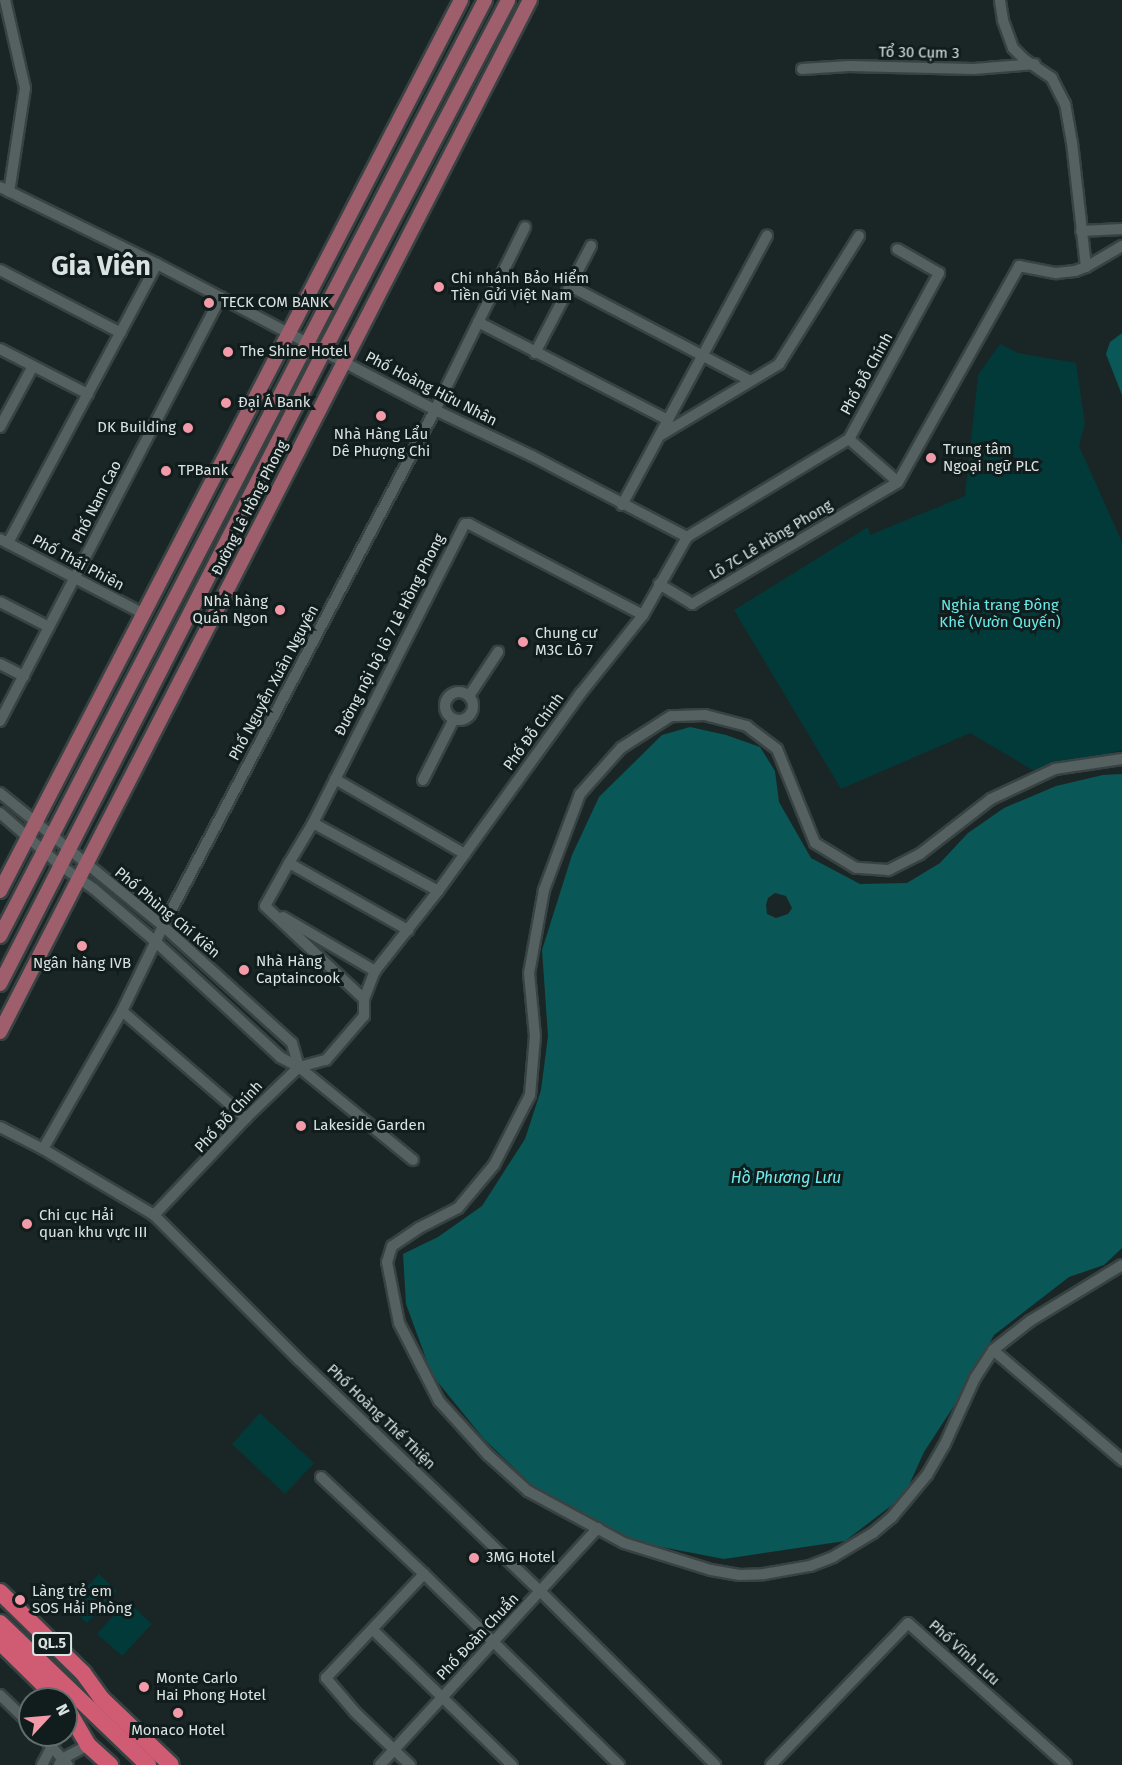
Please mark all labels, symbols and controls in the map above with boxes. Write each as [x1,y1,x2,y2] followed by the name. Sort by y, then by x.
[879,43,959,63] street label: Tổ 30 Cụm 3
[51,251,151,283] district label: Gia Viên
[451,269,589,304] place label: Chi nhánh Bảo Hiểm Tiền Gửi Việt Nam
[432,280,446,294] marker: Chi nhánh Bảo Hiểm Tiền Gửi Việt Nam
[221,294,329,312] place label: TECK COM BANK
[202,296,216,310] marker: TECK COM BANK
[837,330,897,418] street label: Phố Đỗ Chính
[240,343,348,361] place label: The Shine Hotel
[221,345,235,359] marker: The Shine Hotel
[362,348,500,430] street label: Phố Hoàng Hữu Nhân
[238,394,310,412] place label: Đại Á Bank
[219,396,233,410] marker: Đại Á Bank
[374,409,388,423] marker: Nhà Hàng Lẩu Dê Phượng Chi
[97,419,176,437] place label: DK Building
[181,421,195,435] marker: DK Building
[332,425,430,460] place label: Nhà Hàng Lẩu Dê Phượng Chi
[208,437,292,579] street label: Đường Lê Hồng Phong
[943,440,1039,475] place label: Trung tâm Ngoại ngữ PLC
[924,451,938,465] marker: Trung tâm Ngoại ngữ PLC
[68,458,126,546] street label: Phố Nam Cao
[178,462,228,480] place label: TPBank
[159,464,173,478] marker: TPBank
[706,496,836,584] street label: Lô 7C Lê Hồng Phong
[29,531,127,595] street label: Phố Thái Phiên
[331,531,449,739] street label: Đường nội bộ lô 7 Lê Hồng Phong
[193,592,268,627] place label: Nhà hàng Quán Ngon
[939,596,1061,631] park label: Nghia trang Đông Khê (Vườn Quyến)
[225,602,323,764] street label: Phố Nguyễn Xuân Nguyên
[273,603,287,617] marker: Nhà hàng Quán Ngon
[535,624,597,659] place label: Chung cư M3C Lô 7
[516,635,530,649] marker: Chung cư M3C Lô 7
[500,690,568,774] street label: Phố Đỗ Chính
[111,864,223,962] street label: Phố Phùng Chí Kiên
[75,939,89,953] marker: Ngân hàng IVB
[256,952,340,987] place label: Nhà Hàng Captaincook
[33,955,131,973] place label: Ngân hàng IVB
[237,963,251,977] marker: Nhà Hàng Captaincook
[191,1077,267,1157] street label: Phố Đỗ Chính
[313,1117,425,1135] place label: Lakeside Garden
[294,1119,308,1133] marker: Lakeside Garden
[731,1168,841,1188] water label: Hồ Phương Lưu
[39,1206,147,1241] place label: Chi cục Hải quan khu vực III
[20,1217,34,1231] marker: Chi cục Hải quan khu vực III
[323,1361,439,1473] street label: Phố Hoàng Thế Thiện
[486,1549,555,1567] place label: 3MG Hotel
[467,1551,481,1565] marker: 3MG Hotel
[32,1582,132,1617] place label: Làng trẻ em SOS Hải Phòng
[433,1590,523,1684] street label: Phố Đoàn Chuẩn
[13,1593,27,1607] marker: Làng trẻ em SOS Hải Phòng
[925,1616,1003,1690] street label: Phố Vĩnh Lưu
[31,1633,73,1655] road number: QL.5
[156,1669,266,1704] place label: Monte Carlo Hai Phong Hotel
[137,1680,151,1694] marker: Monte Carlo Hai Phong Hotel
[18,1687,78,1747] north arrow
[52,1701,74,1719] text: N
[171,1706,185,1720] marker: Monaco Hotel
[131,1722,225,1740] place label: Monaco Hotel

